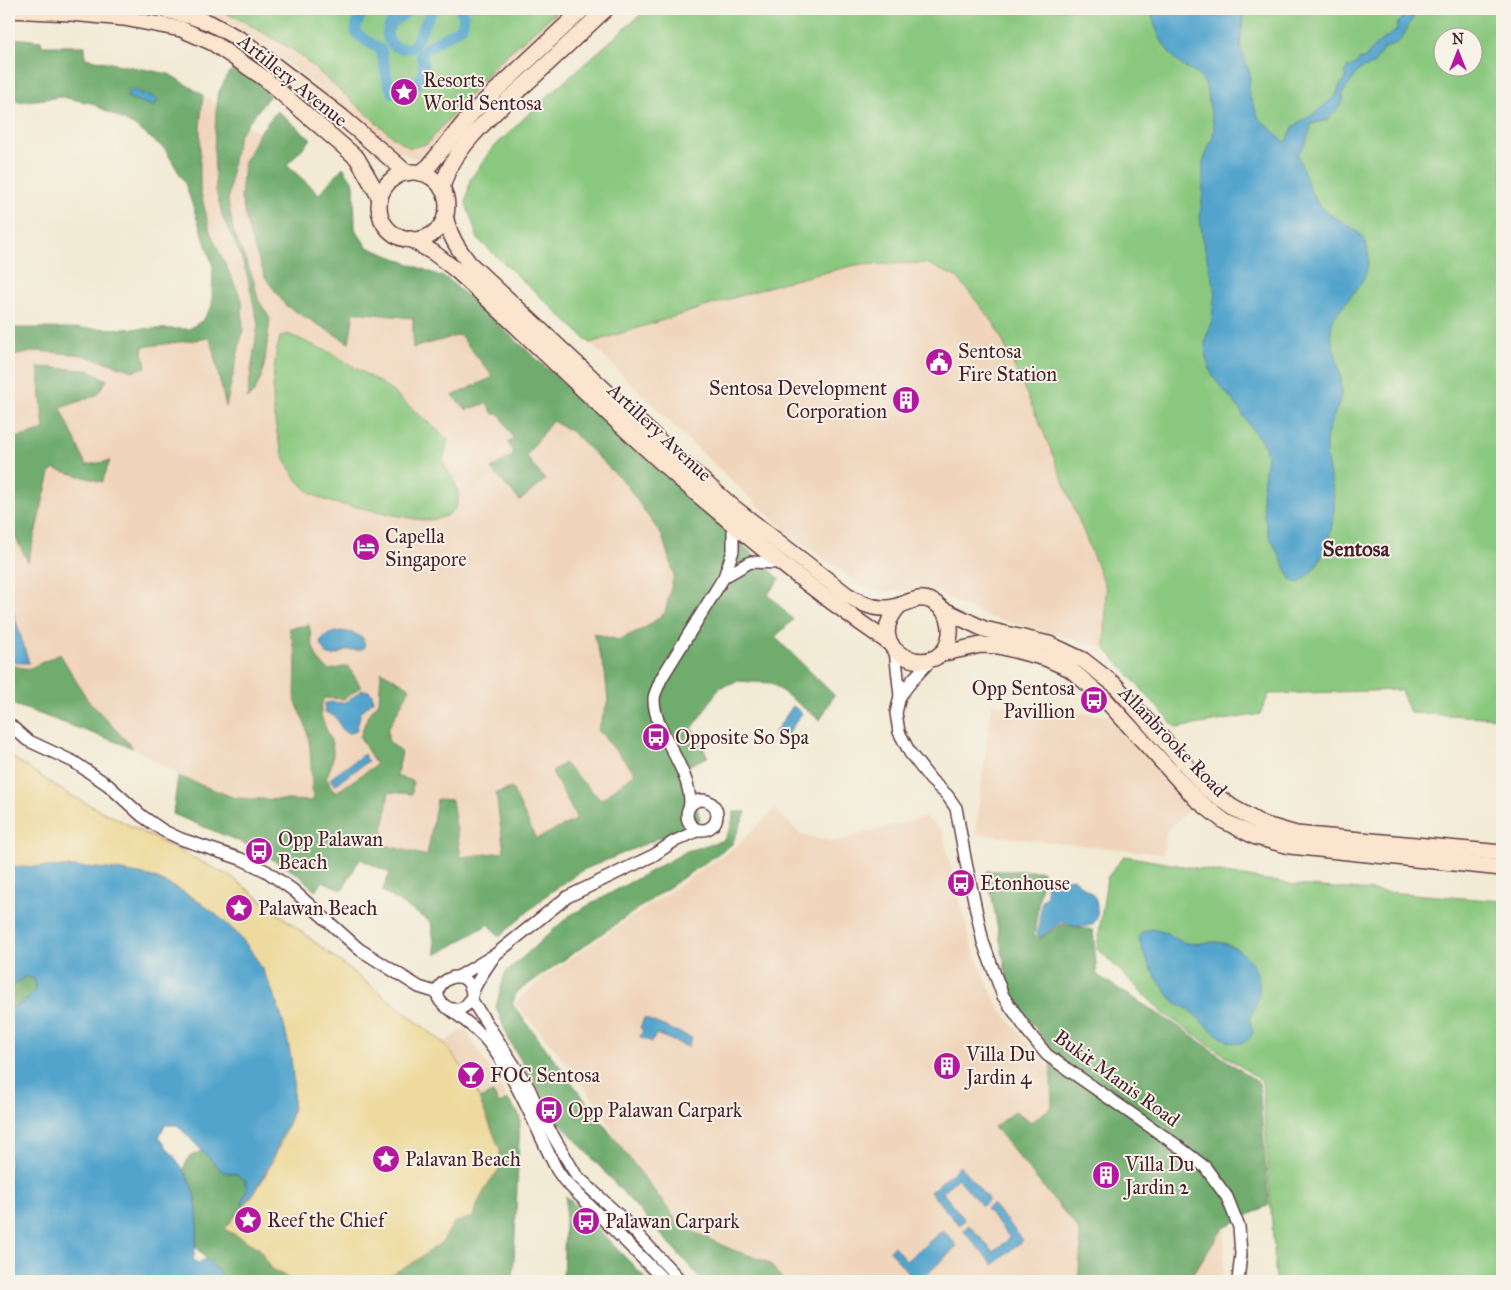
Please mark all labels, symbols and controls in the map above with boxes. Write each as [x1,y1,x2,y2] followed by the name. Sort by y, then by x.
[233,28,353,131] street label: Artillery Avenue
[1434,28,1484,78] north arrow
[1452,31,1464,48] text: N
[423,68,543,115] place label: Resorts World Sentosa
[389,77,419,107] place icon: Resorts World Sentosa
[958,339,1057,386] place label: Sentosa Fire Station
[924,347,954,377] public building icon: Sentosa Fire Station
[709,376,887,423] place label: Sentosa Development Corporation
[602,377,717,486] street label: Artillery Avenue
[891,385,921,415] building icon: Sentosa Development Corporation
[385,524,466,572] place label: Capella Singapore
[351,532,381,562] hotel icon: Capella Singapore
[1323,536,1391,562] district label: Sentosa
[972,676,1076,723] place label: Opp Sentosa Pavillion
[1113,680,1232,802] street label: Allanbrooke Road
[1079,685,1109,715] bus stop icon: Opp Sentosa Pavillion
[641,722,671,752] bus stop icon: Opposite So Spa
[675,725,809,749] place label: Opposite So Spa
[278,827,383,874] place label: Opp Palawan Beach
[244,836,274,866] bus stop icon: Opp Palawan Beach
[946,868,976,898] bus stop icon: Etonhouse
[980,871,1070,895] place label: Etonhouse
[224,893,254,923] place icon: Palawan Beach
[258,896,377,920] place label: Palawan Beach
[1049,1024,1185,1132] street label: Bukit Manis Road
[964,1042,1036,1090] place label: Villa Du Jardin 4
[932,1051,962,1081] building icon: Villa Du Jardin 4
[456,1060,486,1090] bar icon: FOC Sentosa
[490,1063,600,1087] place label: FOC Sentosa
[534,1095,564,1125] bus stop icon: Opp Palawan Carpark
[568,1098,743,1122] place label: Opp Palawan Carpark
[371,1144,401,1174] place icon: Palavan Beach
[405,1147,521,1171] place label: Palavan Beach
[1123,1152,1195,1200] place label: Villa Du Jardin 2
[1091,1160,1121,1190] building icon: Villa Du Jardin 2
[233,1205,263,1235] place icon: Reef the Chief
[571,1206,601,1236] bus stop icon: Palawan Carpark
[267,1208,388,1232] place label: Reef the Chief
[605,1209,740,1233] place label: Palawan Carpark

